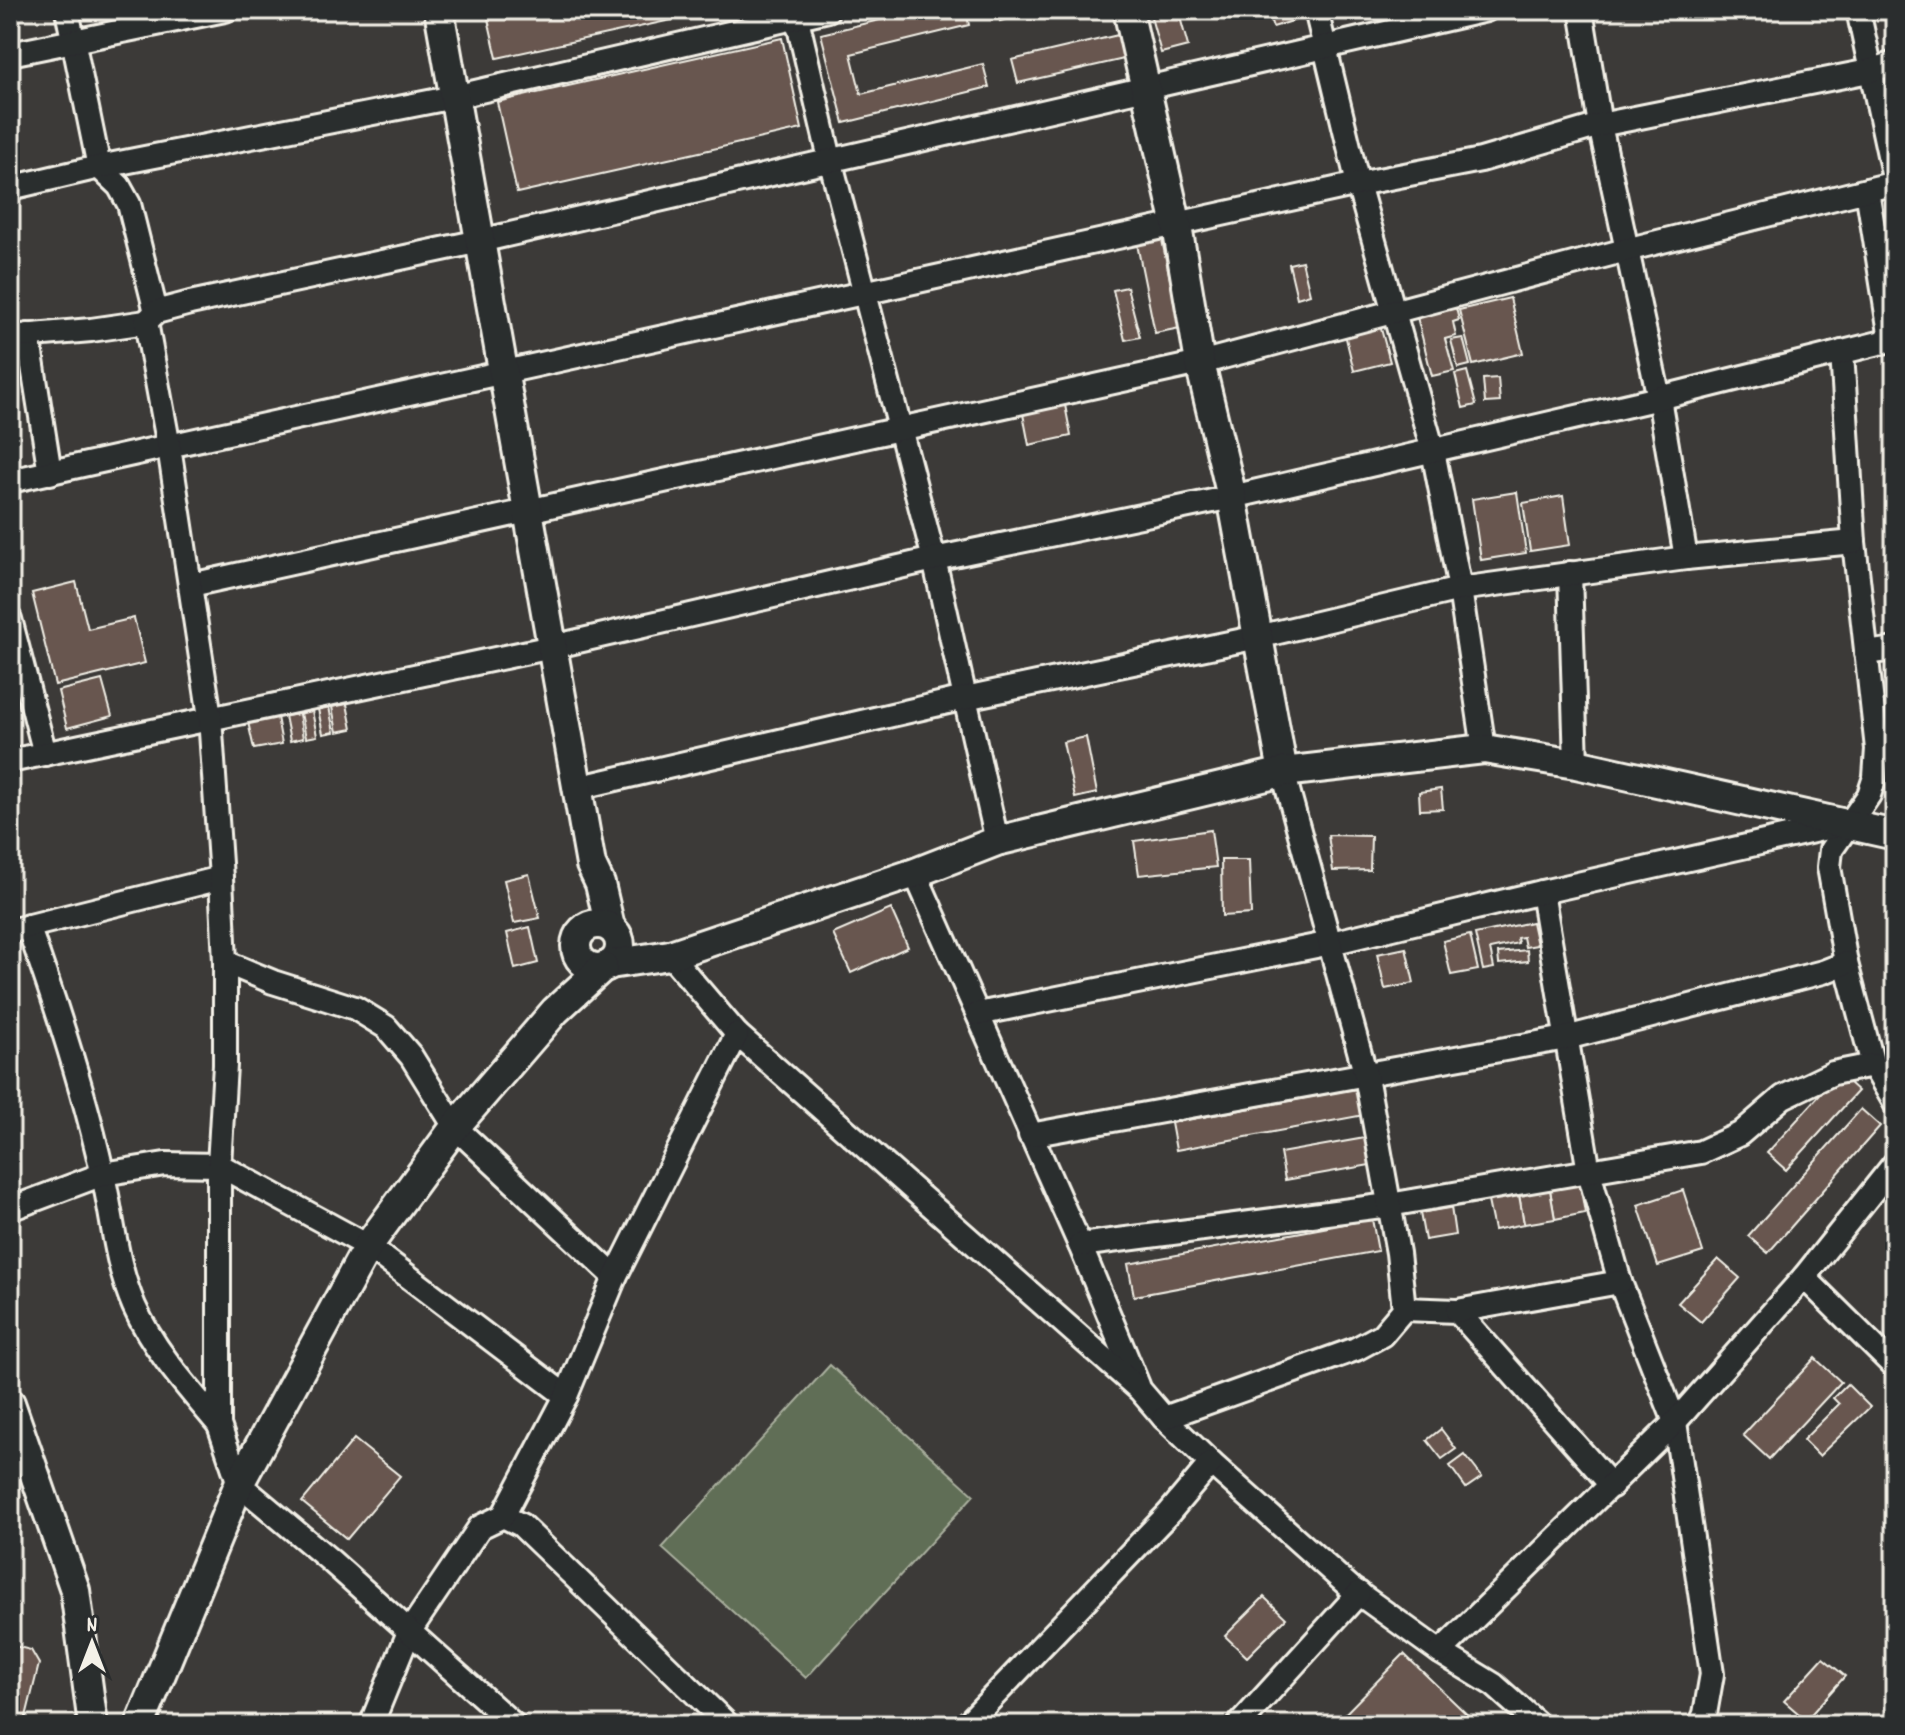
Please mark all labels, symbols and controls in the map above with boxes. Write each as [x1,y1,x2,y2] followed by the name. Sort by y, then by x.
[52,1603,132,1683] north arrow
[87,1611,98,1642] text: N

